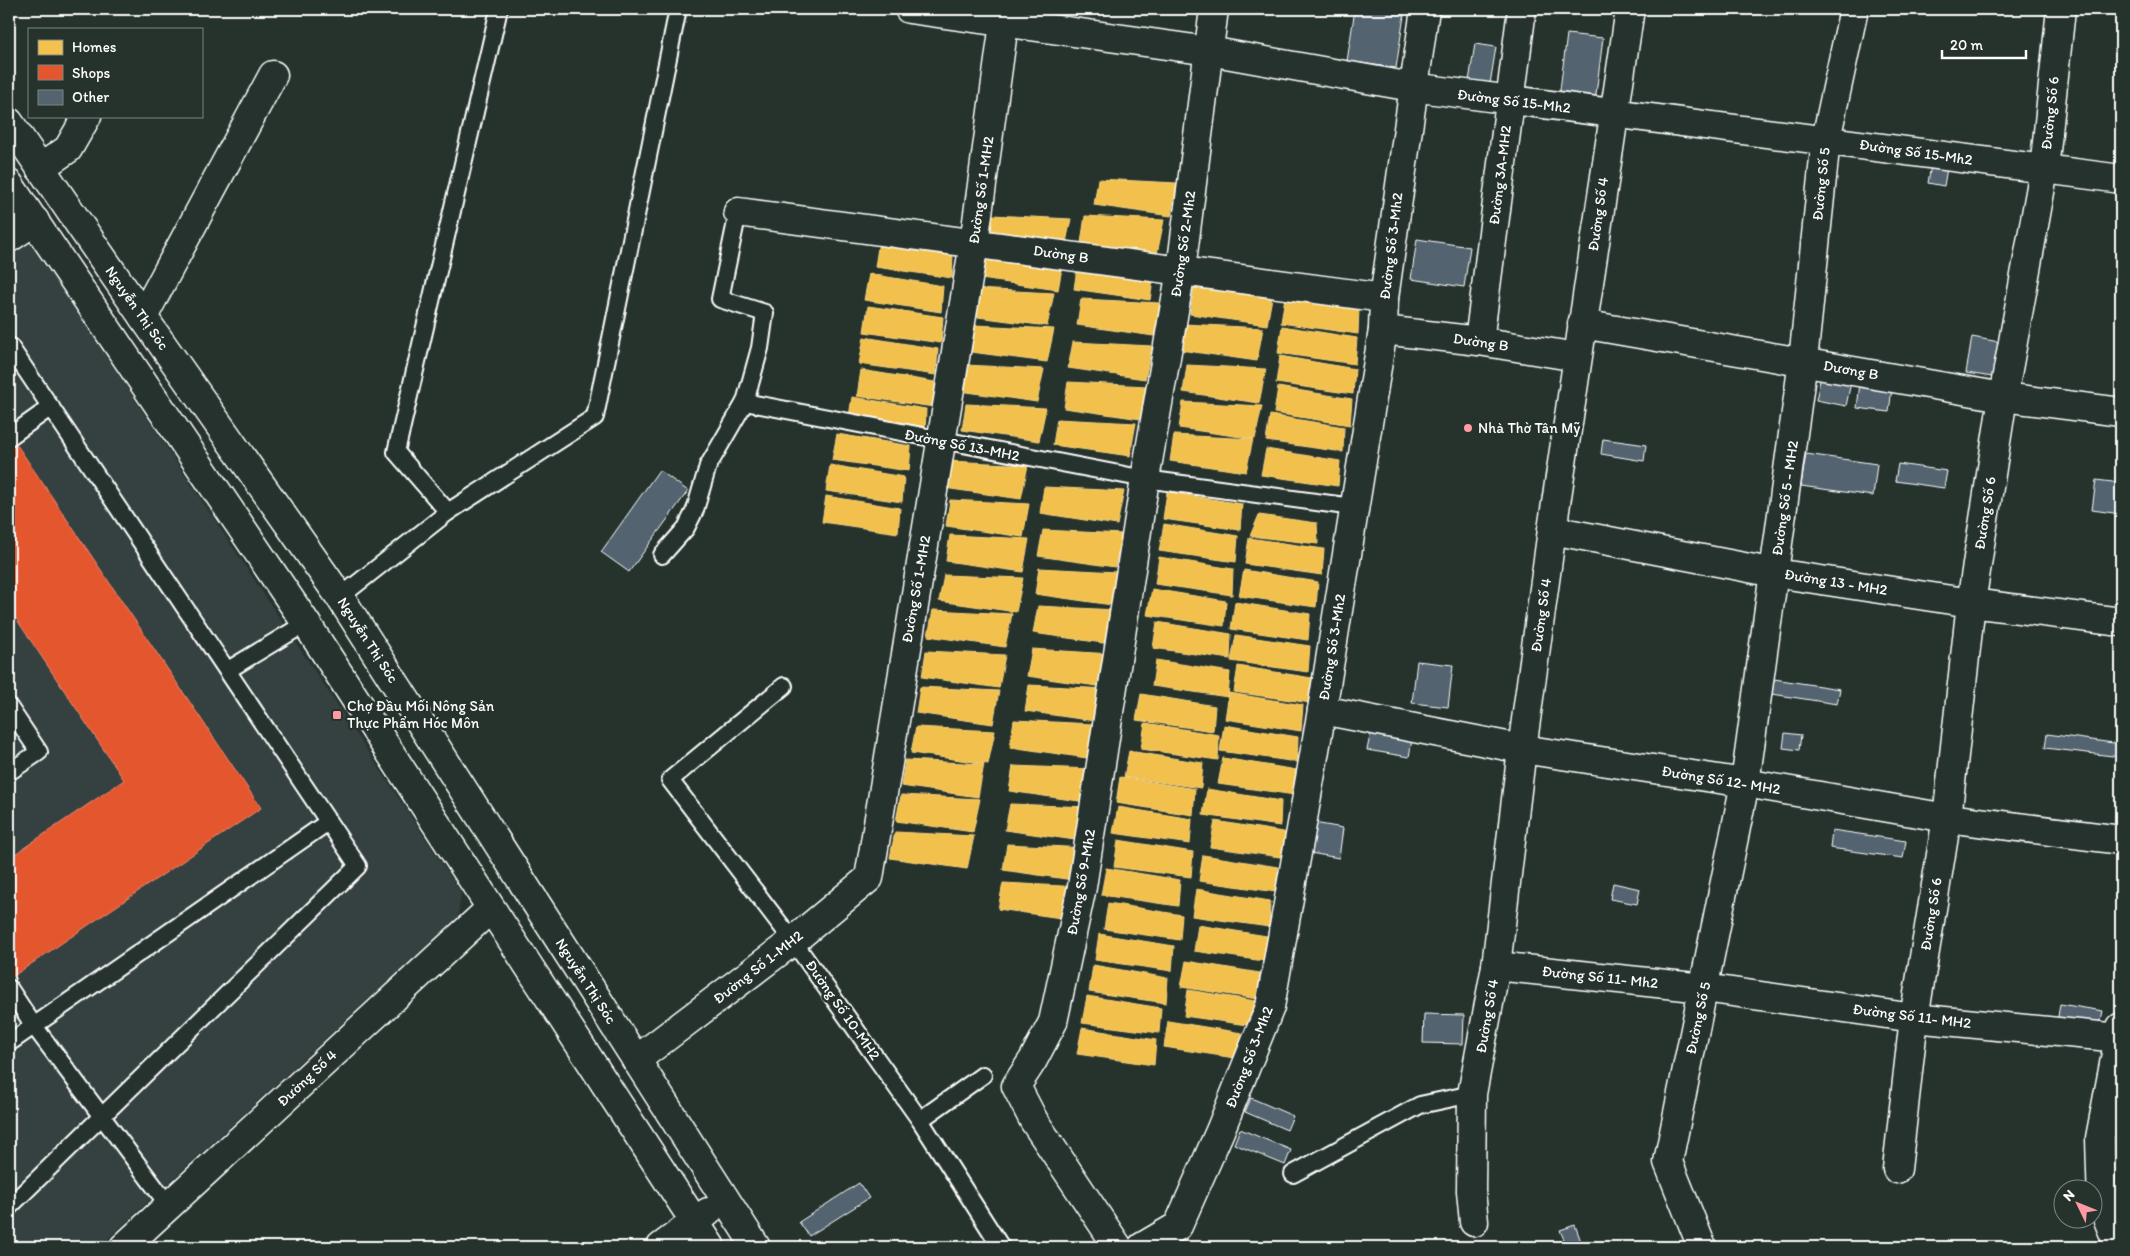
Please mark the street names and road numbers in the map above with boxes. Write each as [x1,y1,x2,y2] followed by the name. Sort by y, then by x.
[2037,75,2063,151] street label: Đường Số 6
[1456,85,1572,117] street label: Đường Số 15-Mh2
[1485,124,1515,226] street label: Đường 3A-MH2
[965,135,997,245] street label: Đường Số 1-MH2
[1858,135,1974,169] street label: Đường Số 15-Mh2
[1808,146,1834,222] street label: Đường Số 5
[1584,176,1612,252] street label: Đường Số 4
[1167,189,1199,298] street label: Đường Số 2-Mh2
[1376,191,1407,301] street label: Đường Số 3-Mh2
[1032,241,1090,267] street label: Dường B
[101,262,173,354] street label: Nguyễn Thị Sóc
[1452,329,1510,355] street label: Dường B
[1822,356,1880,384] street label: Dương B
[903,425,1021,465] street label: Đường Số 13-MH2
[1768,439,1802,557] street label: Đường Số 5 - MH2
[1970,475,2000,551] street label: Đường Số 6
[898,534,934,644] street label: Đường Số 1-MH2
[1783,565,1889,599] street label: Đường 13 - MH2
[1527,577,1555,653] street label: Đường Số 4
[1315,592,1349,702] street label: Đường Số 3-Mh2
[334,594,402,686] street label: Nguyễn Thị Sóc
[1660,762,1782,798] street label: Đường Số 12- MH2
[1063,827,1099,936] street label: Đường Số 9-Mh2
[1916,876,1946,952] street label: Đường Số 6
[710,926,806,1008] street label: Đường Số 1-MH2
[552,935,620,1027] street label: Nguyễn Thị Sóc
[802,957,884,1064] street label: Đường Số 10-MH2
[1541,962,1659,992] street label: Đường Số 11- Mh2
[1472,978,1502,1054] street label: Đường Số 4
[1682,980,1714,1056] street label: Đường Số 5
[1852,1000,1972,1032] street label: Đường Số 11- MH2
[1221,1003,1277,1110] street label: Đường Số 3-Mh2
[274,1046,340,1110] street label: Đường Số 4

